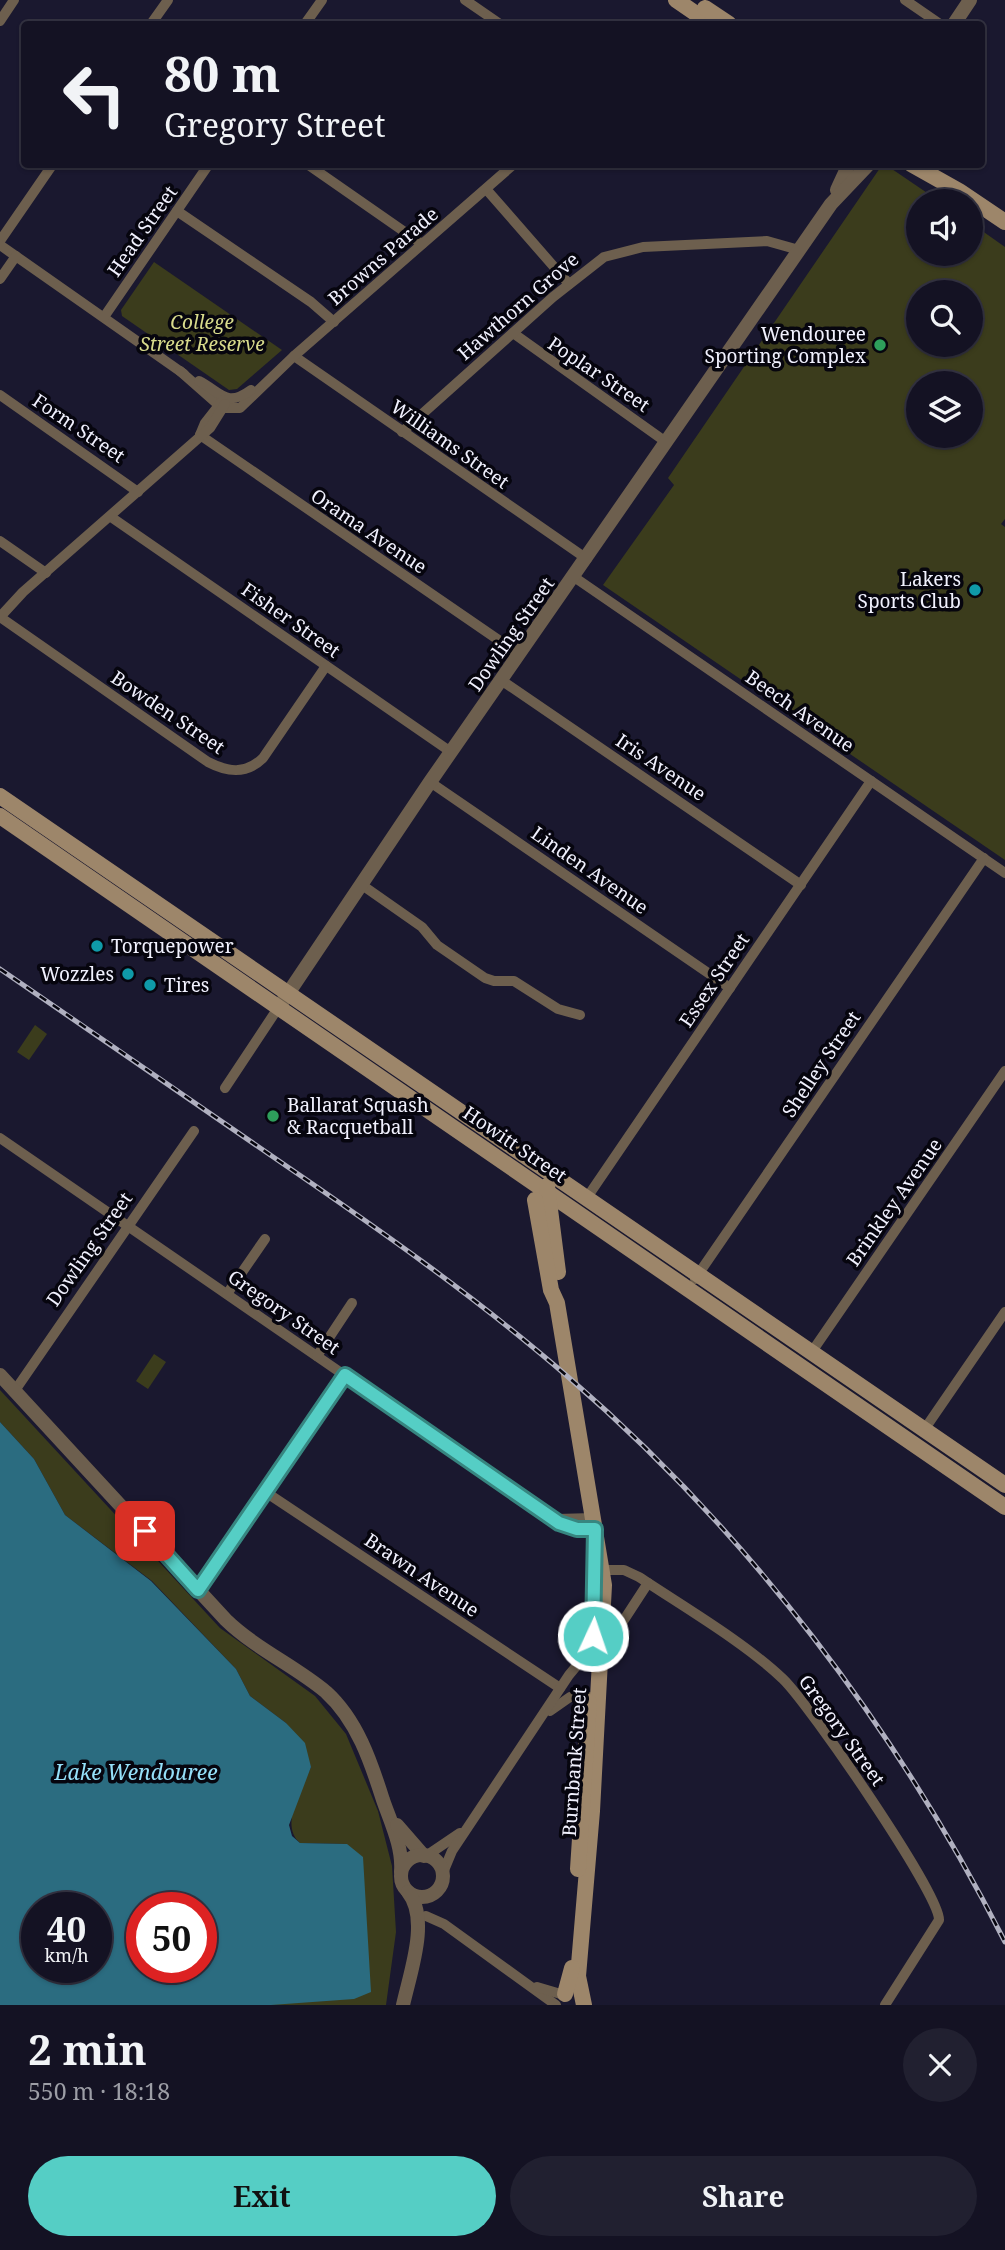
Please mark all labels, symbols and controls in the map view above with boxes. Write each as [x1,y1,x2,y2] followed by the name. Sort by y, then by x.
[164,40,280,106] text: 80 m
[49,49,140,140] icon: left
[164,103,385,146] text: Gregory Street
[101,180,183,282] street label: Head Street
[906,189,983,448] map controls
[906,189,983,266] button: sound
[322,201,444,311] street label: Browns Parade
[452,246,584,366] street label: Hawthorn Grove
[906,280,983,357] button: search
[139,309,265,357] park label: College Street Reserve
[705,321,866,369] place label: Wendouree Sporting Complex
[543,330,655,418] street label: Poplar Street
[872,337,888,353] marker: Wendouree Sporting Complex
[906,371,983,448] button: layers
[28,388,131,469] street label: Form Street
[386,393,515,495] street label: Williams Street
[306,483,432,579] street label: Orama Avenue
[858,566,961,614] place label: Lakers Sports Club
[462,572,560,696] street label: Dowling Street
[236,576,346,664] street label: Fisher Street
[967,582,983,598] marker: Lakers Sports Club
[106,664,230,760] street label: Bowden Street
[741,664,859,758] street label: Beech Avenue
[611,727,711,807] street label: Iris Avenue
[526,820,654,920] street label: Linden Avenue
[673,928,755,1032] street label: Essex Street
[111,933,234,959] place label: Torquepower
[89,938,105,954] marker: Torquepower
[40,961,114,987] place label: Wozzles
[120,966,136,982] marker: Wozzles
[164,972,209,998] place label: Tires
[142,977,158,993] marker: Tires
[776,1005,866,1122] street label: Shelley Street
[287,1092,429,1140] place label: Ballarat Squash & Racquetball
[458,1100,572,1188] street label: Howitt Street
[265,1108,281,1124] marker: Ballarat Squash & Racquetball
[840,1133,948,1271] street label: Brinkley Avenue
[40,1187,138,1311] street label: Dowling Street
[223,1264,346,1361] street label: Gregory Street
[115,1501,175,1561] pin
[126,1512,164,1550] icon: arrive
[360,1527,484,1623] street label: Brawn Avenue
[556,1599,630,1673] position arrow
[793,1669,891,1791] street label: Gregory Street
[556,1686,592,1837] street label: Burnbank Street
[53,1758,218,1786] water label: Lake Wendouree
[126,1892,217,1983] speed limit sign: 50
[47,1905,86,1952] text: 40
[44,1943,89,1967] text: km/h
[28,2020,147,2077] text: 2 min
[903,2028,977,2102] button: close
[28,2075,170,2107] text: 550 m · 18:18
[28,2156,496,2236] button: Exit
[510,2156,977,2236] button: Share

